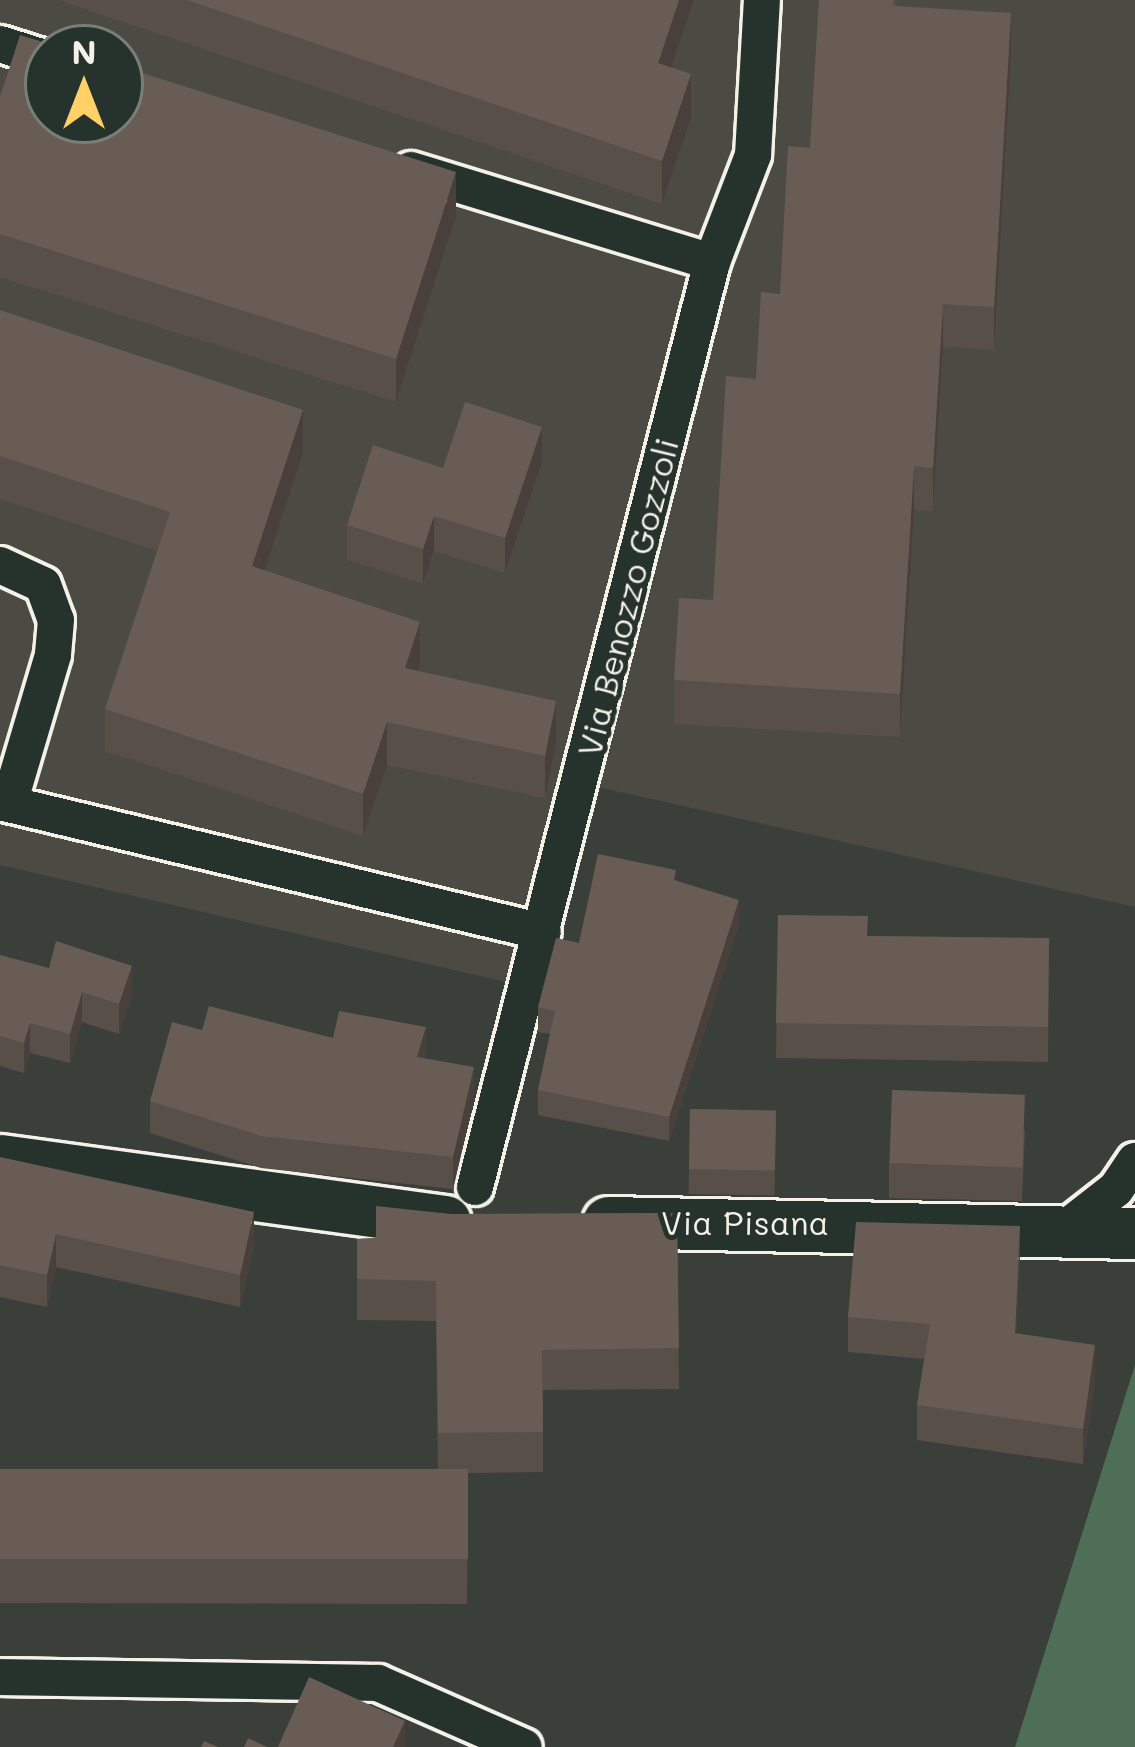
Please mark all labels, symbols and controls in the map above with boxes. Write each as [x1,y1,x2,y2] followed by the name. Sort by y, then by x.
[24,24,144,144] north arrow
[71,29,97,72] text: N
[568,434,686,760] street label: Via Benozzo Gozzoli
[661,1202,829,1242] street label: Via Pisana

